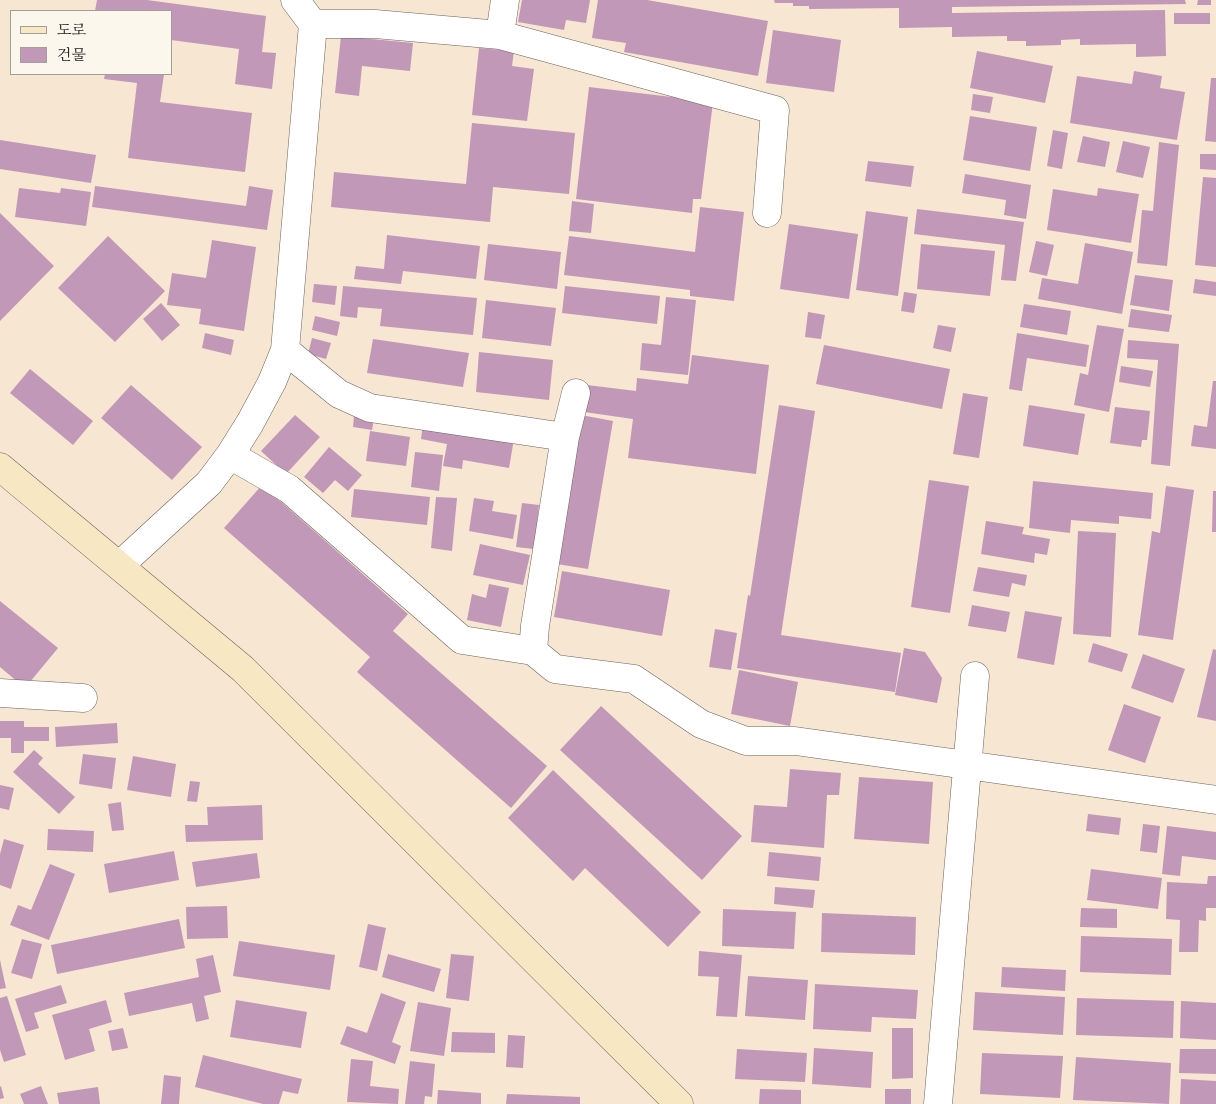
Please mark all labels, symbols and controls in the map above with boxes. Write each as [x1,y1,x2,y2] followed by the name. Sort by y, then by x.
[10,10,172,75] legend
[57,21,86,42] text: 도로
[57,46,86,67] text: 건물

